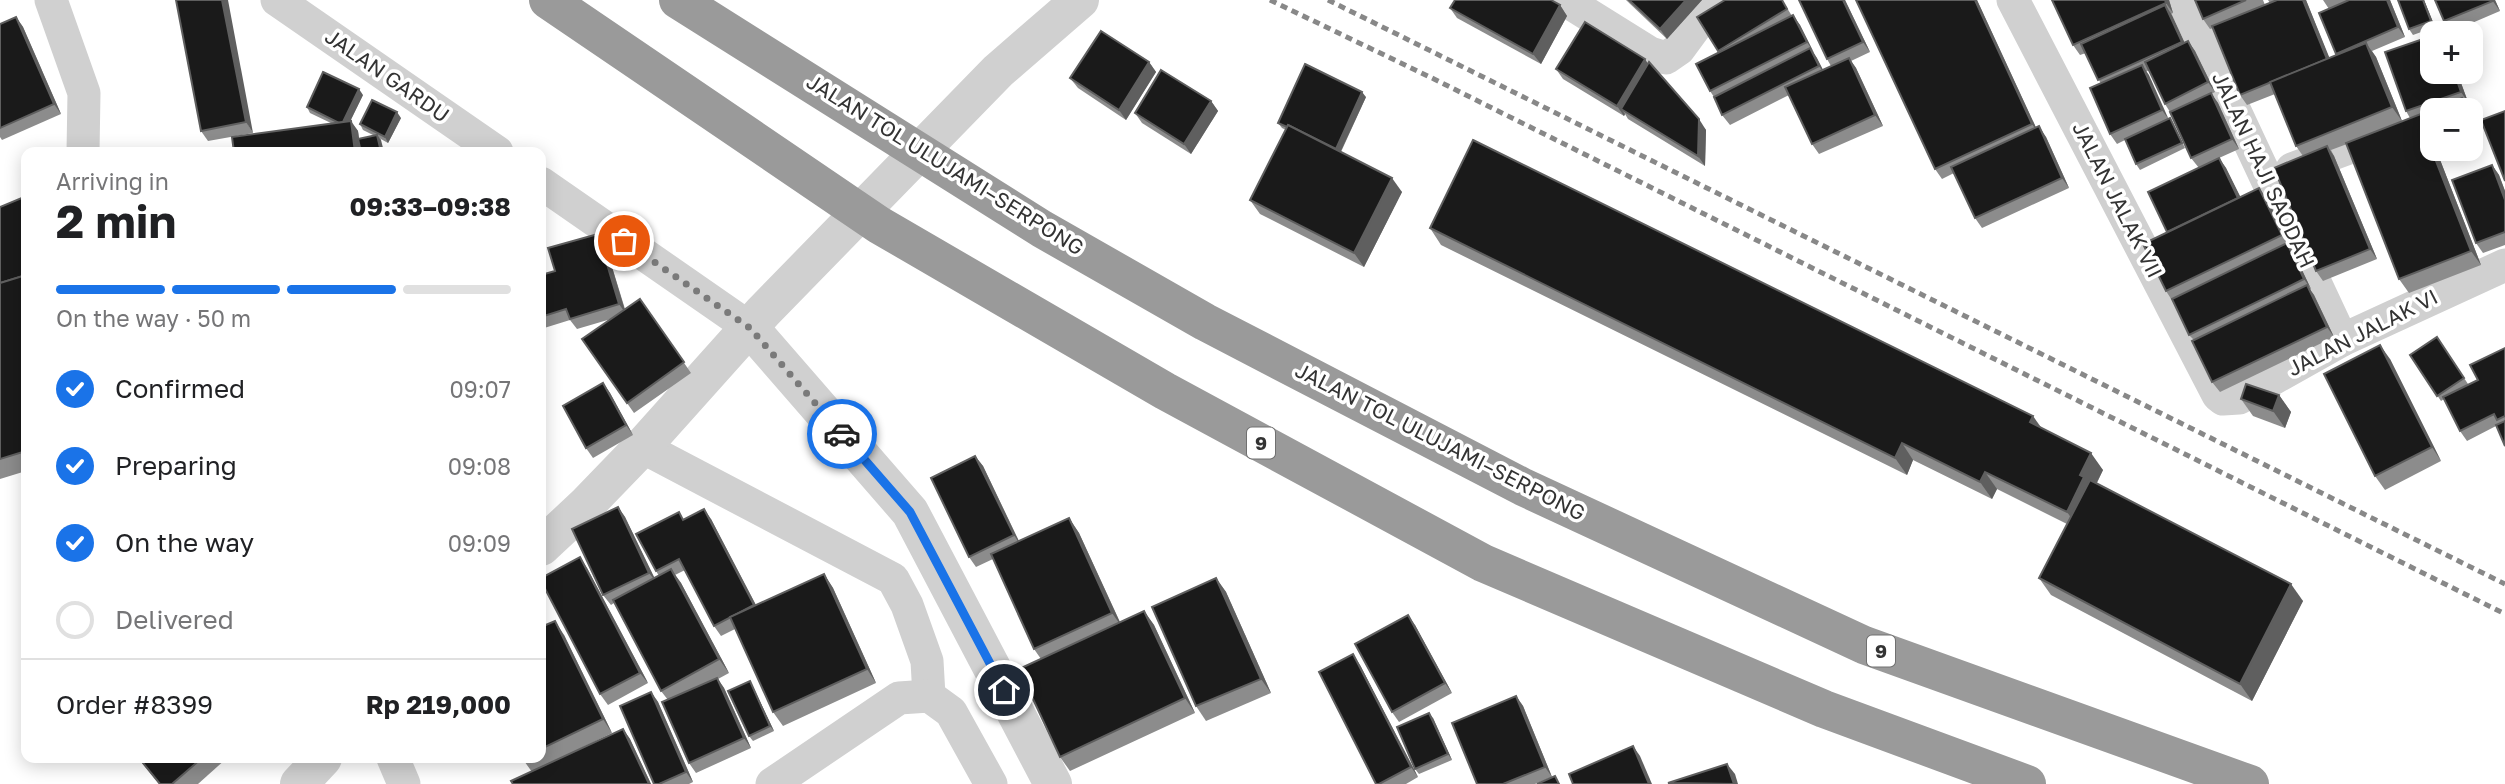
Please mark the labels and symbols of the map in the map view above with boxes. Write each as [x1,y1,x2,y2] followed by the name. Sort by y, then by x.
[320,23,455,128] street label: JALAN GARDU
[2207,67,2321,272] street label: JALAN HAJI SAODAH
[802,68,1089,260] street label: JALAN TOL ULUJAMI–SERPONG
[2067,117,2168,282] street label: JALAN JALAK VII
[594,211,654,271] pin
[2283,283,2442,381] street label: JALAN JALAK VI
[1291,356,1590,526] street label: JALAN TOL ULUJAMI–SERPONG
[807,399,877,469] courier
[1247,428,1275,458] road number: 9
[1867,636,1895,666] road number: 9
[974,660,1034,720] pin

